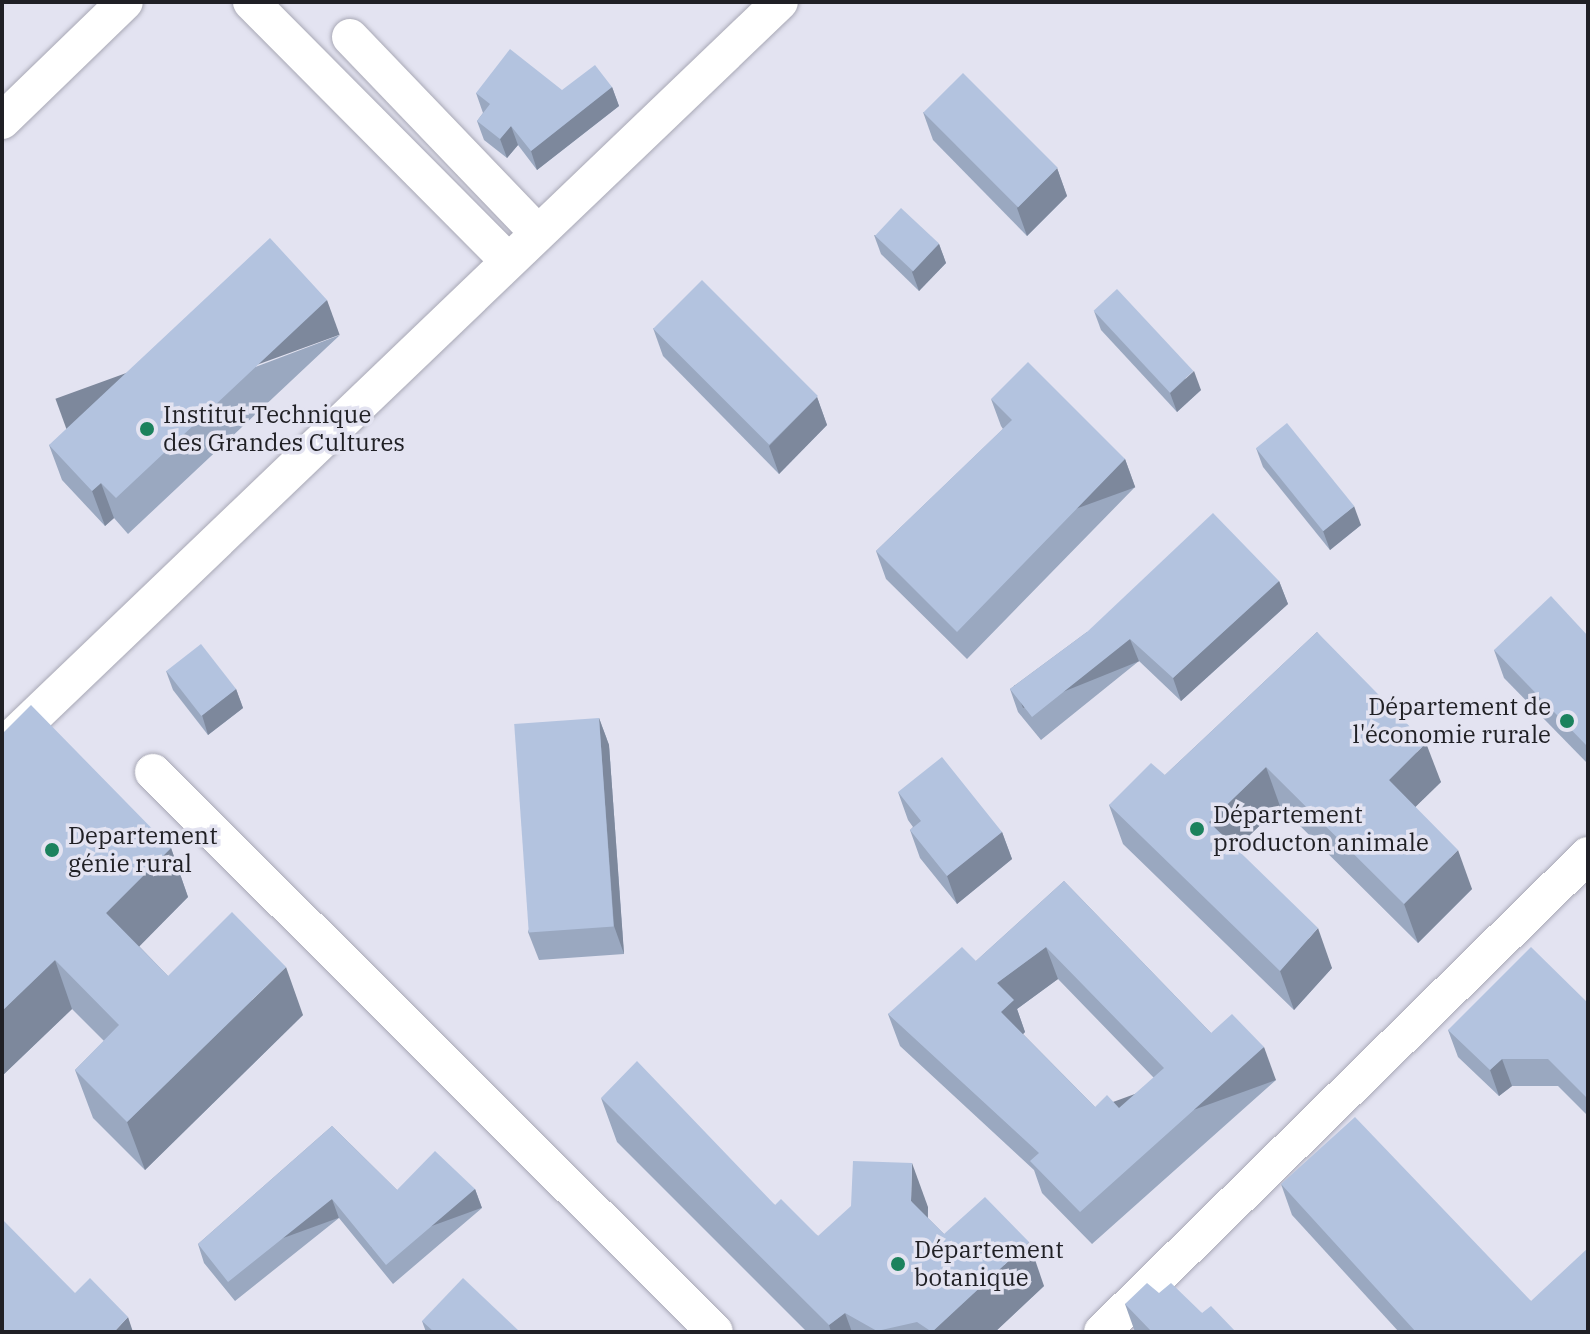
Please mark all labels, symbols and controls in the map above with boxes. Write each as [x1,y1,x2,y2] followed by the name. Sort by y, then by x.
[163,401,405,457] place label: Institut Technique des Grandes Cultures
[138,420,156,438] marker: Institut Technique des Grandes Cultures
[1352,693,1551,749] place label: Département de l'économie rurale
[1558,712,1576,730] marker: Département de l'économie rurale
[1213,801,1429,857] place label: Département producton animale
[1188,820,1206,838] marker: Département producton animale
[68,822,218,878] place label: Departement génie rural
[43,841,61,859] marker: Departement génie rural
[914,1236,1064,1292] place label: Département botanique
[889,1255,907,1273] marker: Département botanique

